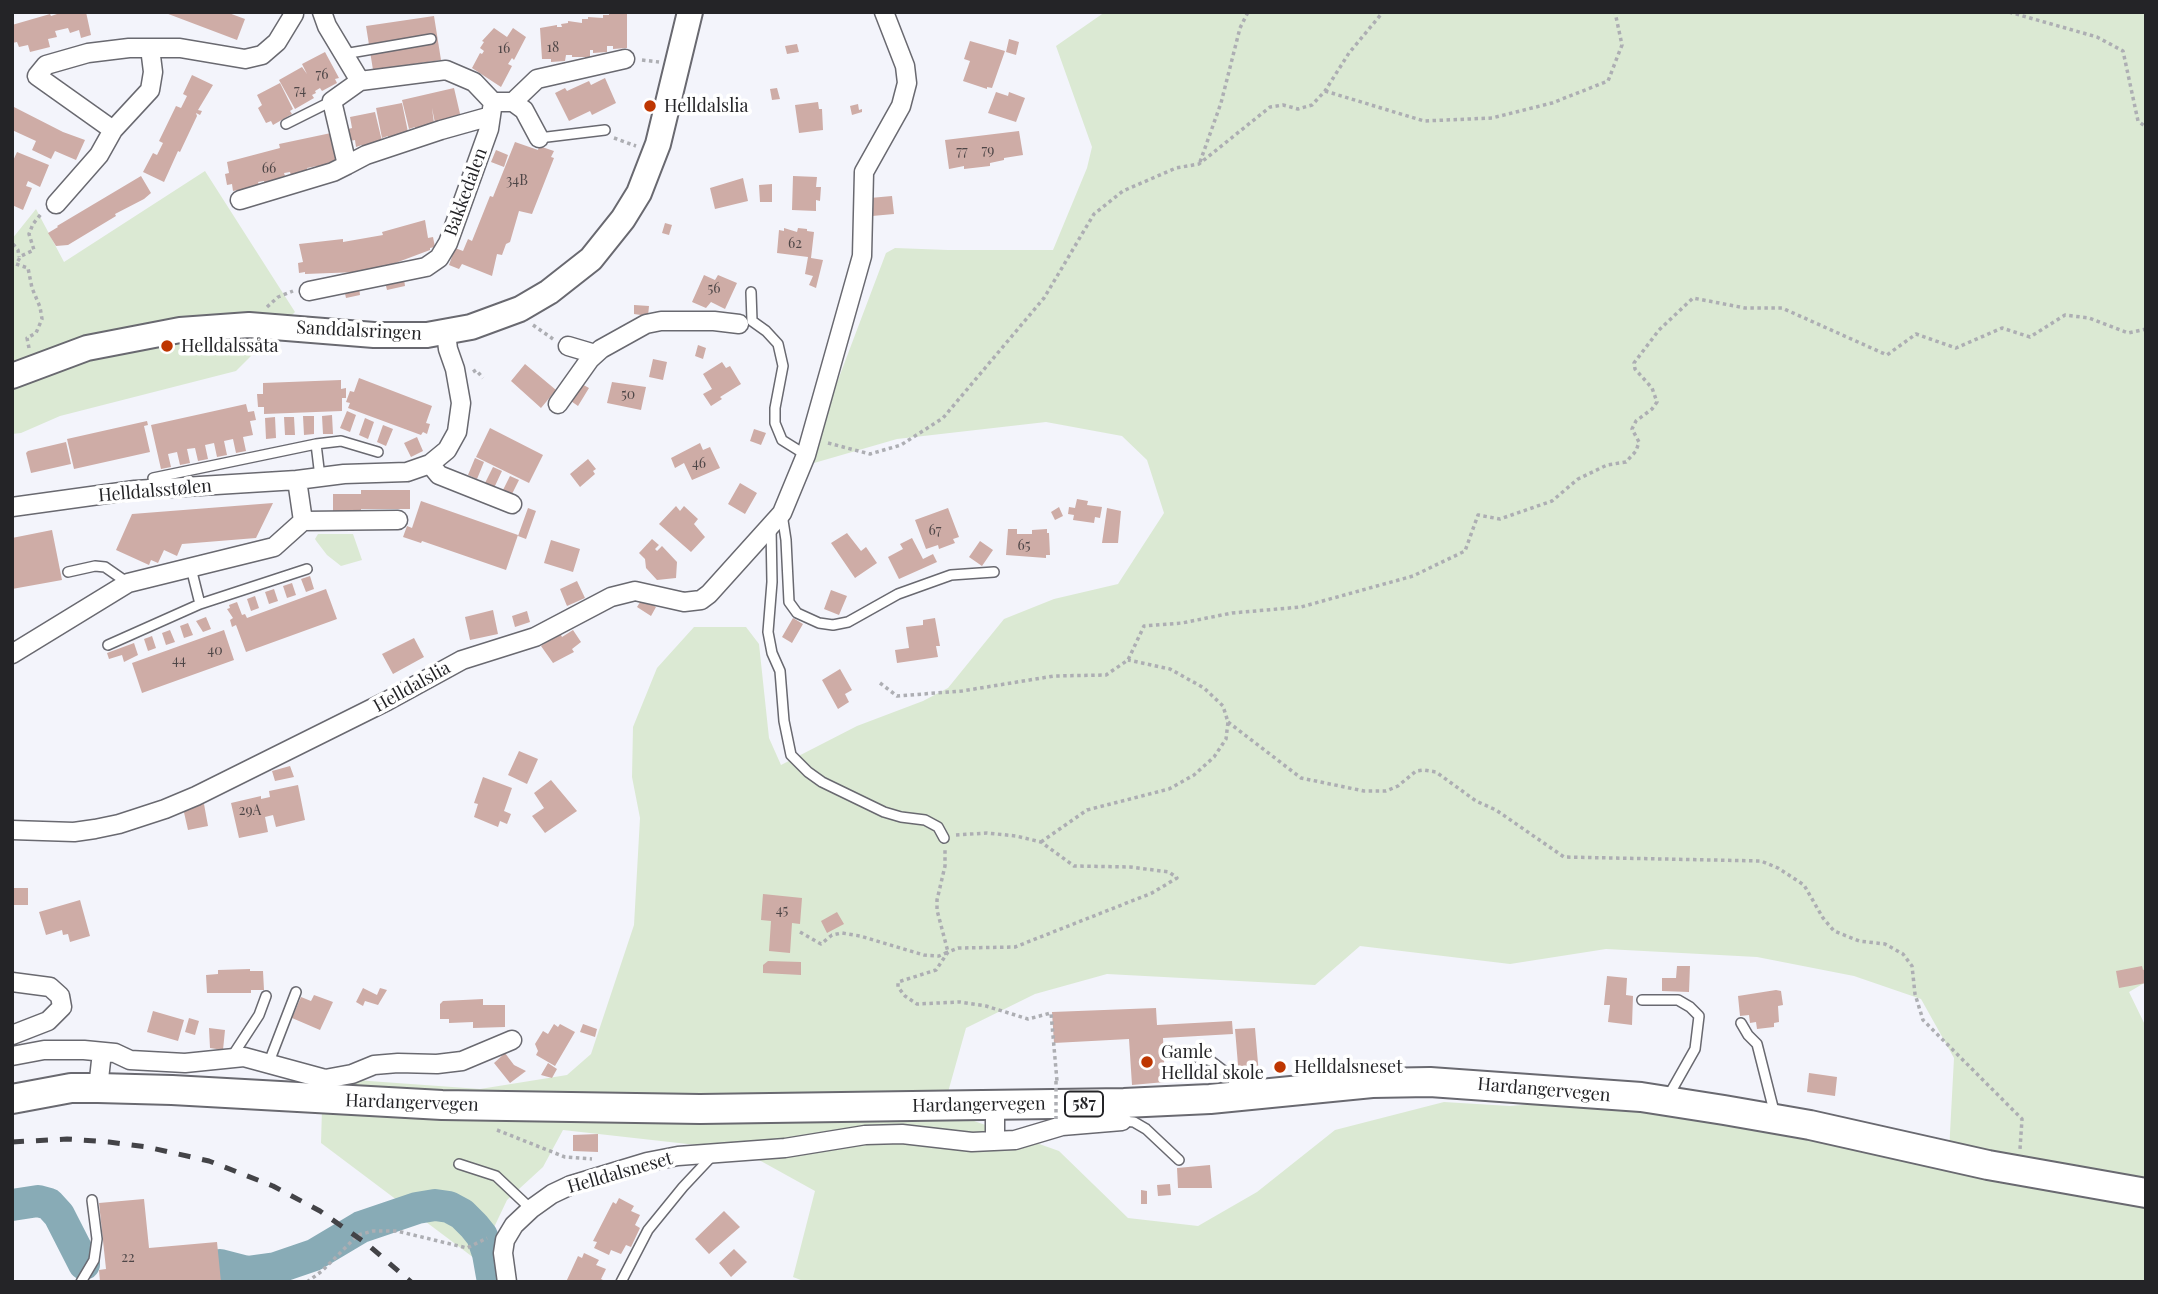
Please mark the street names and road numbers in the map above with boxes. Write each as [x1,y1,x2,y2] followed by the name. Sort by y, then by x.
[440,145,492,239] street label: Bakkedalen
[296,317,422,345] street label: Sanddalsringen
[97,475,213,507] street label: Helldalsstølen
[370,657,454,717] street label: Helldalslia
[1477,1073,1611,1107] street label: Hardangervegen
[345,1090,479,1116] street label: Hardangervegen
[1065,1092,1103,1116] road number: 587
[912,1093,1046,1117] street label: Hardangervegen
[565,1148,675,1198] street label: Helldalsneset

